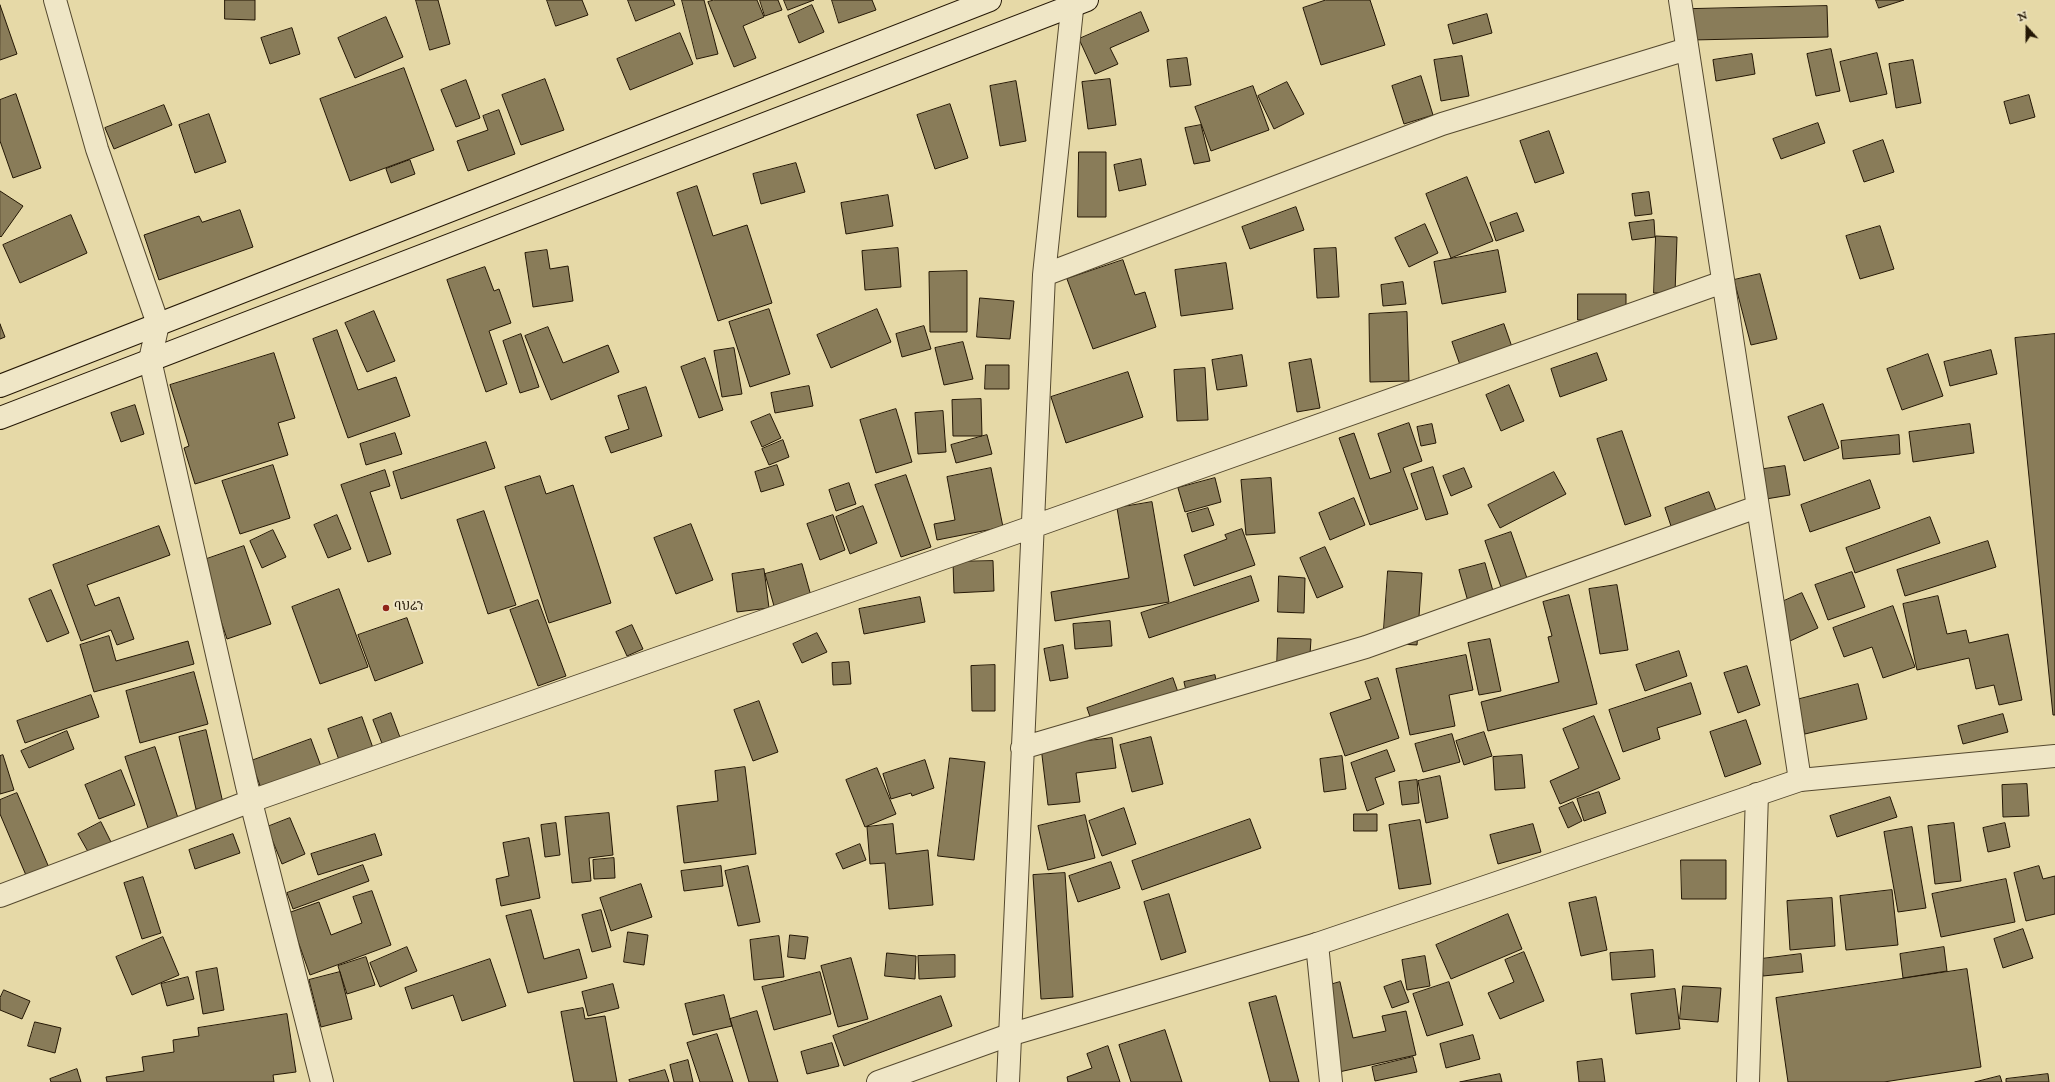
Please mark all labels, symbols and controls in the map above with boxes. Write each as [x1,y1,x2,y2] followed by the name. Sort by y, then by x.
[2007,8,2047,48] north arrow
[2016,9,2030,25] text: N
[394,601,423,615] place label: ባህሬን
[381,603,391,613] marker: ባህሬን

